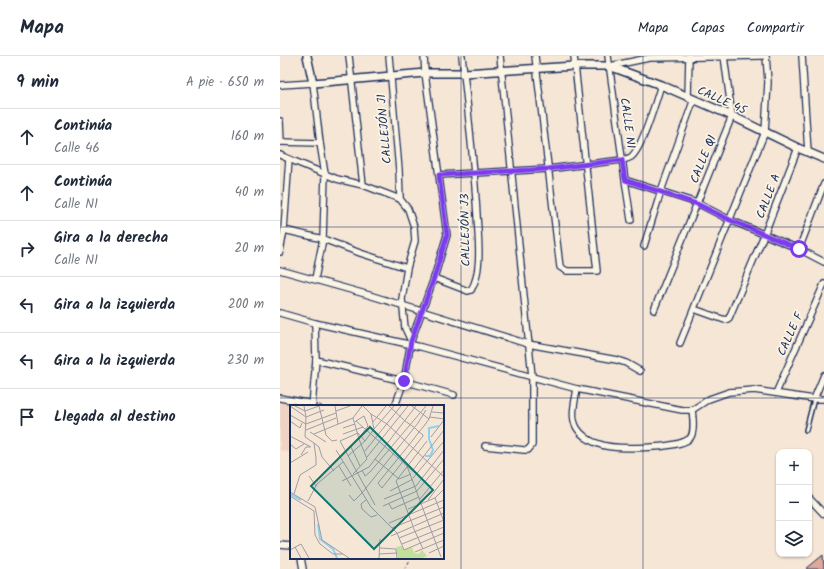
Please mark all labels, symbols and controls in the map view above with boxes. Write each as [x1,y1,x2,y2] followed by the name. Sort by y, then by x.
[20,13,64,43] text: Mapa
[638,17,669,39] text: Mapa
[691,17,725,39] text: Capas
[747,17,804,39] text: Compartir
[16,69,59,96] text: 9 min
[186,72,264,93] text: A pie · 650 m
[694,81,751,120] street label: CALLE 45
[372,93,397,165] street label: CALLEJÓN J1
[615,96,641,150] street label: CALLE N1
[54,114,112,138] text: Continúa
[16,126,38,148] icon: ahead
[231,126,264,147] text: 160 m
[685,132,722,186] street label: CALLE Q1
[54,138,100,159] text: Calle 46
[54,170,112,194] text: Continúa
[751,171,786,221] street label: CALLE A
[16,182,38,204] icon: ahead
[235,182,264,203] text: 40 m
[455,193,476,267] street label: CALLEJÓN J3
[54,194,98,215] text: Calle N1
[54,226,168,250] text: Gira a la derecha
[16,238,38,260] icon: right
[234,238,264,259] text: 20 m
[790,240,808,258] route start
[54,250,98,271] text: Calle N1
[54,293,175,317] text: Gira a la izquierda
[16,294,38,316] icon: left
[228,294,264,315] text: 200 m
[772,308,809,359] street label: CALLE F
[54,349,175,373] text: Gira a la izquierda
[16,350,38,372] icon: left
[227,350,264,371] text: 230 m
[395,372,413,390] route end
[54,405,176,429] text: Llegada al destino
[290,405,444,559] inset map
[16,406,38,428] icon: arrive
[776,449,812,557] map controls
[776,449,812,485] button: +
[776,485,812,521] button: −
[776,521,812,557] button: layers

